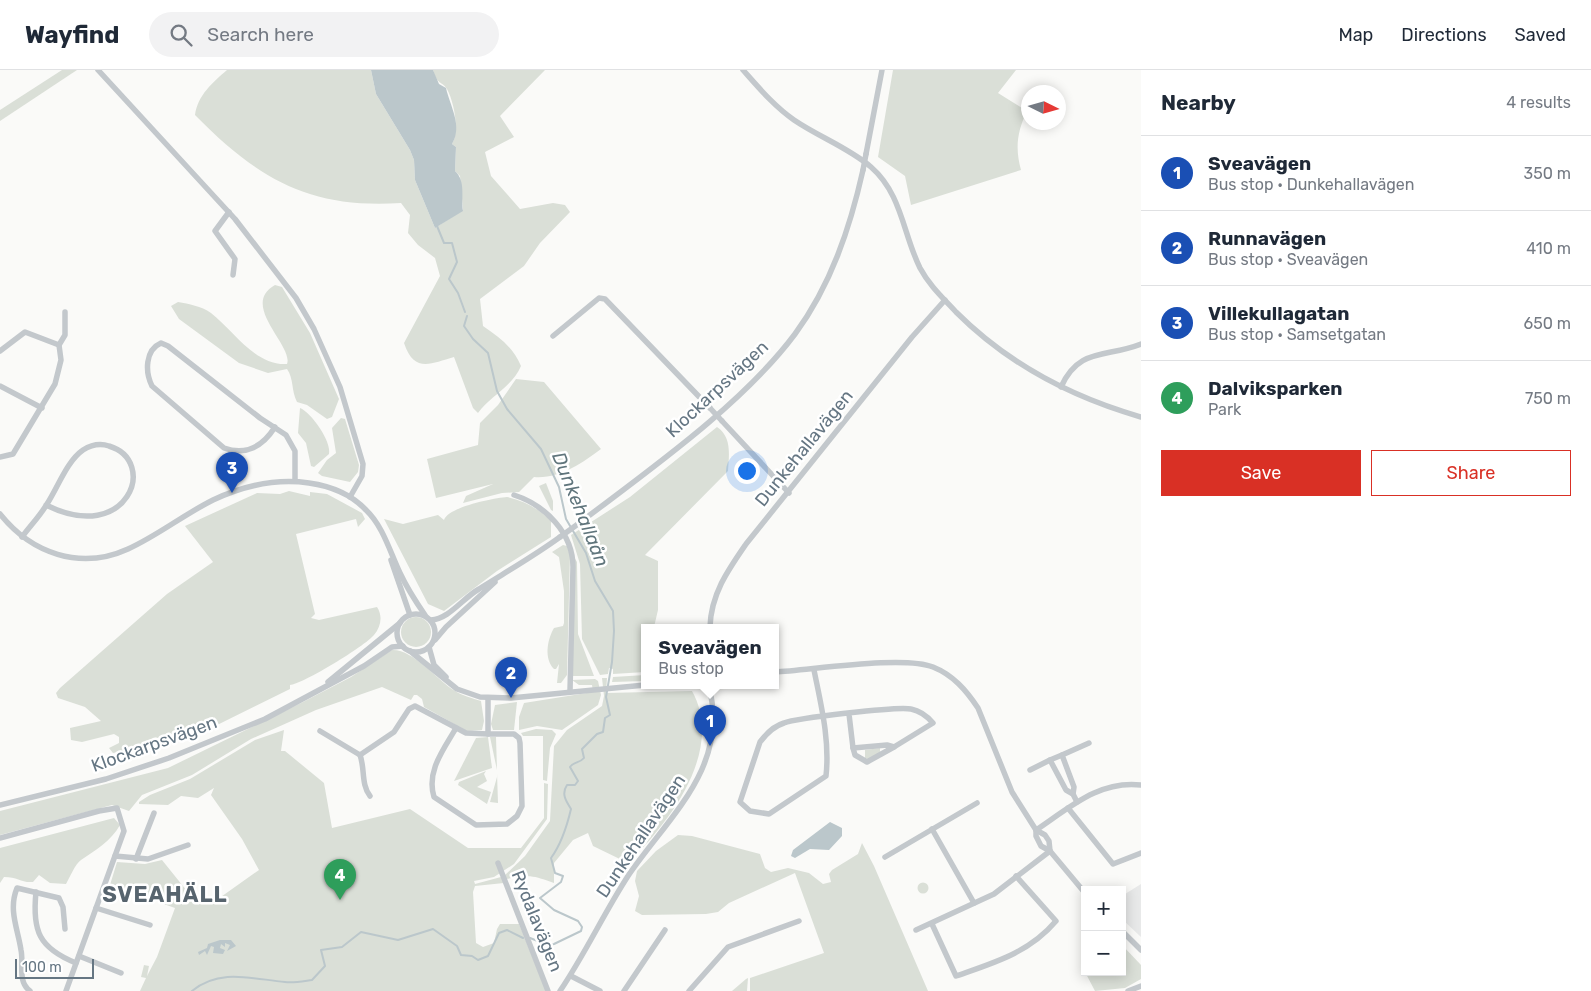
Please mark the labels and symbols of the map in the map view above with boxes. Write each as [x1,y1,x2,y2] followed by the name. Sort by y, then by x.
[1021,85,1066,130] north arrow
[661,336,773,442] street label: Klockarpsvägen
[750,385,858,511] street label: Dunkehallavägen
[547,448,614,570] water label: Dunkehallaån
[216,452,248,493] pin: 3
[734,458,760,484] your location
[495,657,527,698] pin: 2
[694,705,726,746] pin: 1
[88,711,220,777] street label: Klockarpsvägen
[592,770,690,902] street label: Dunkehallavägen
[324,859,356,900] pin: 4
[507,867,567,975] street label: Rydalavägen
[102,881,228,908] district label: SVEAHÄLL
[15,956,94,979] scale bar

